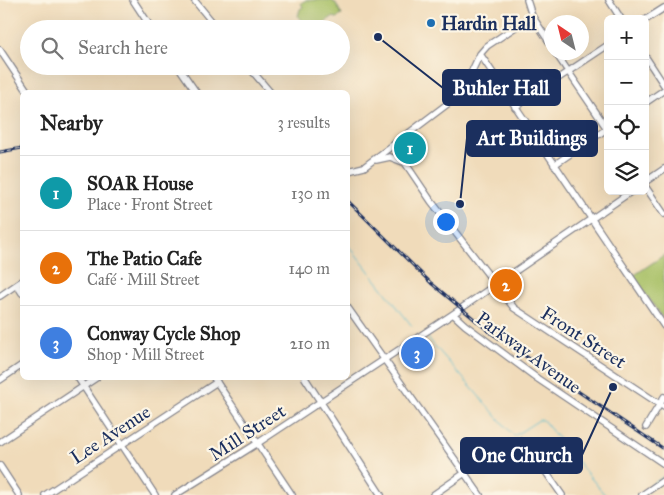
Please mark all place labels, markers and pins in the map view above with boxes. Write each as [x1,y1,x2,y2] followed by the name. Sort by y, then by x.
[441,12,537,35] place label: Hardin Hall
[425,17,437,29] marker: Hardin Hall
[443,70,560,105] callout: Buhler Hall
[467,121,597,156] callout: Art Buildings
[394,129,426,167] pin: 1
[490,266,522,304] pin: 2
[401,334,433,372] pin: 3
[461,438,582,473] callout: One Church

